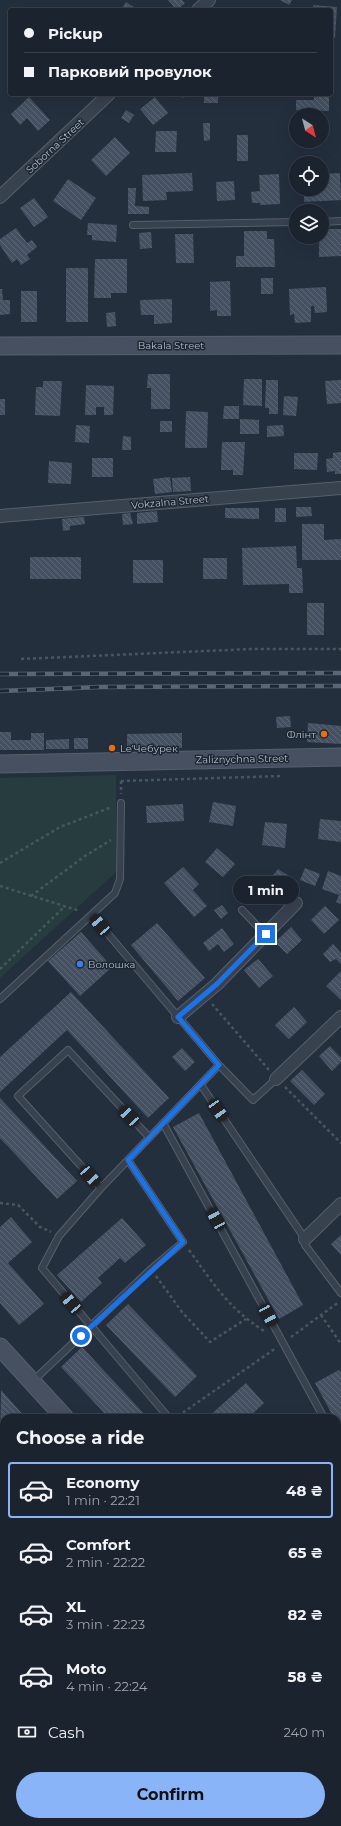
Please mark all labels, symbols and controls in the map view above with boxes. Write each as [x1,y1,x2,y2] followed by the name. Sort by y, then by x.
[48,24,103,43] text: Pickup
[48,62,212,81] text: Парковий провулок
[289,108,329,148] north arrow
[289,108,329,244] map controls
[23,116,87,176] street label: Soborna Street
[289,156,329,196] button: locate
[289,204,329,244] button: layers
[138,339,204,352] street label: Bakala Street
[131,492,209,512] street label: Vokzalna Street
[286,728,316,741] place label: Флінт
[319,729,329,739] marker: Флінт
[120,742,178,755] place label: Le'Чебурек
[107,743,117,753] marker: Le'Чебурек
[196,752,288,766] street label: Zaliznychna Street
[233,876,299,904] callout: 1 min
[248,882,284,898] text: 1 min
[88,912,112,938] car
[257,925,275,943] route end
[88,958,135,971] place label: Волошка
[75,959,85,969] marker: Волошка
[206,1097,230,1123] car
[116,1103,142,1129] car
[78,1163,102,1189] car
[205,1206,227,1232] car
[59,1290,83,1316] car
[257,1302,279,1328] car
[72,1327,90,1345] route start
[16,1427,144,1449] text: Choose a ride
[18,1472,54,1508] icon: car
[66,1473,139,1492] text: Economy
[286,1481,323,1500] text: 48 ₴
[66,1492,140,1508] text: 1 min · 22:21
[18,1534,54,1570] icon: car
[66,1535,131,1554] text: Comfort
[288,1543,323,1562] text: 65 ₴
[66,1554,145,1570] text: 2 min · 22:22
[18,1596,54,1632] icon: car
[66,1597,85,1616] text: XL
[288,1605,323,1624] text: 82 ₴
[66,1616,145,1632] text: 3 min · 22:23
[18,1658,54,1694] icon: car
[66,1659,106,1678] text: Moto
[288,1667,323,1686] text: 58 ₴
[66,1678,147,1694] text: 4 min · 22:24
[16,1721,38,1743] icon: cash
[48,1723,85,1742] text: Cash
[284,1724,325,1740] text: 240 m
[16,1772,325,1818] button: Confirm

